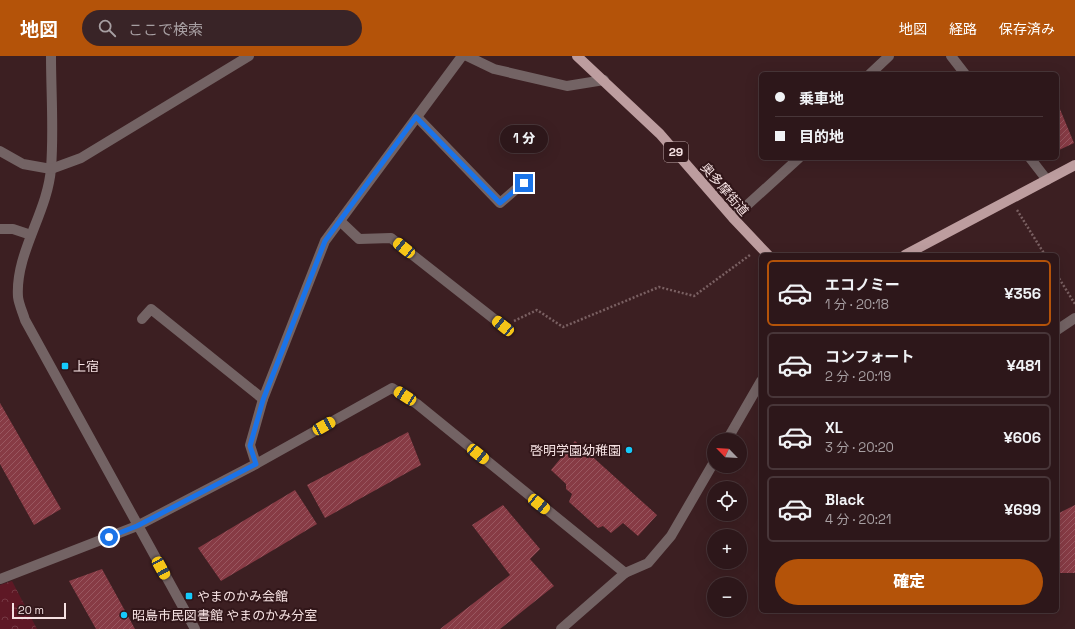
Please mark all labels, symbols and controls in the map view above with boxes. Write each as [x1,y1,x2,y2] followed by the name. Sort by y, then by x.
[82,10,362,46] search box
[20,17,58,42] text: 地図
[96,17,118,39] icon: search
[128,20,203,39] text: ここで検索
[899,20,927,38] text: 地図
[949,20,977,38] text: 経路
[999,20,1055,38] text: 保存済み
[799,89,844,108] text: 乗車地
[500,125,548,153] callout: 1 分
[799,127,844,146] text: 目的地
[513,130,535,147] text: 1 分
[664,142,688,162] road number: 29
[697,159,752,219] street label: 奥多摩街道
[515,174,533,192] route end
[391,236,417,260] car
[777,275,813,311] icon: car
[825,275,900,294] text: エコノミー
[1004,284,1041,303] text: ¥356
[825,296,889,313] text: 1 分 · 20:18
[490,314,516,338] car
[777,347,813,383] icon: car
[825,347,915,366] text: コンフォート
[1006,356,1041,375] text: ¥481
[73,358,99,375] place label: 上宿
[60,361,70,371] marker: 上宿
[825,368,891,385] text: 2 分 · 20:19
[392,384,418,408] car
[311,415,337,437] car
[825,418,843,437] text: XL
[777,419,813,455] icon: car
[1003,428,1041,447] text: ¥606
[707,433,747,473] north arrow
[707,433,747,617] map controls
[825,439,894,456] text: 3 分 · 20:20
[465,442,491,466] car
[530,442,621,459] place label: 啓明学園幼稚園
[624,445,634,455] marker: 啓明学園幼稚園
[707,481,747,521] button: locate
[825,490,865,509] text: Black
[777,491,813,527] icon: car
[526,492,552,516] car
[1004,500,1041,519] text: ¥699
[825,511,891,528] text: 4 分 · 20:21
[100,528,118,546] route start
[707,529,747,569] button: +
[150,555,172,581] car
[775,559,1043,605] button: 確定
[707,577,747,617] button: −
[197,588,288,605] place label: やまのかみ会館
[184,591,194,601] marker: やまのかみ会館
[12,601,66,620] scale bar
[18,603,44,617] text: 20 m
[132,607,317,624] place label: 昭島市民図書館 やまのかみ分室
[119,610,129,620] marker: 昭島市民図書館 やまのかみ分室

